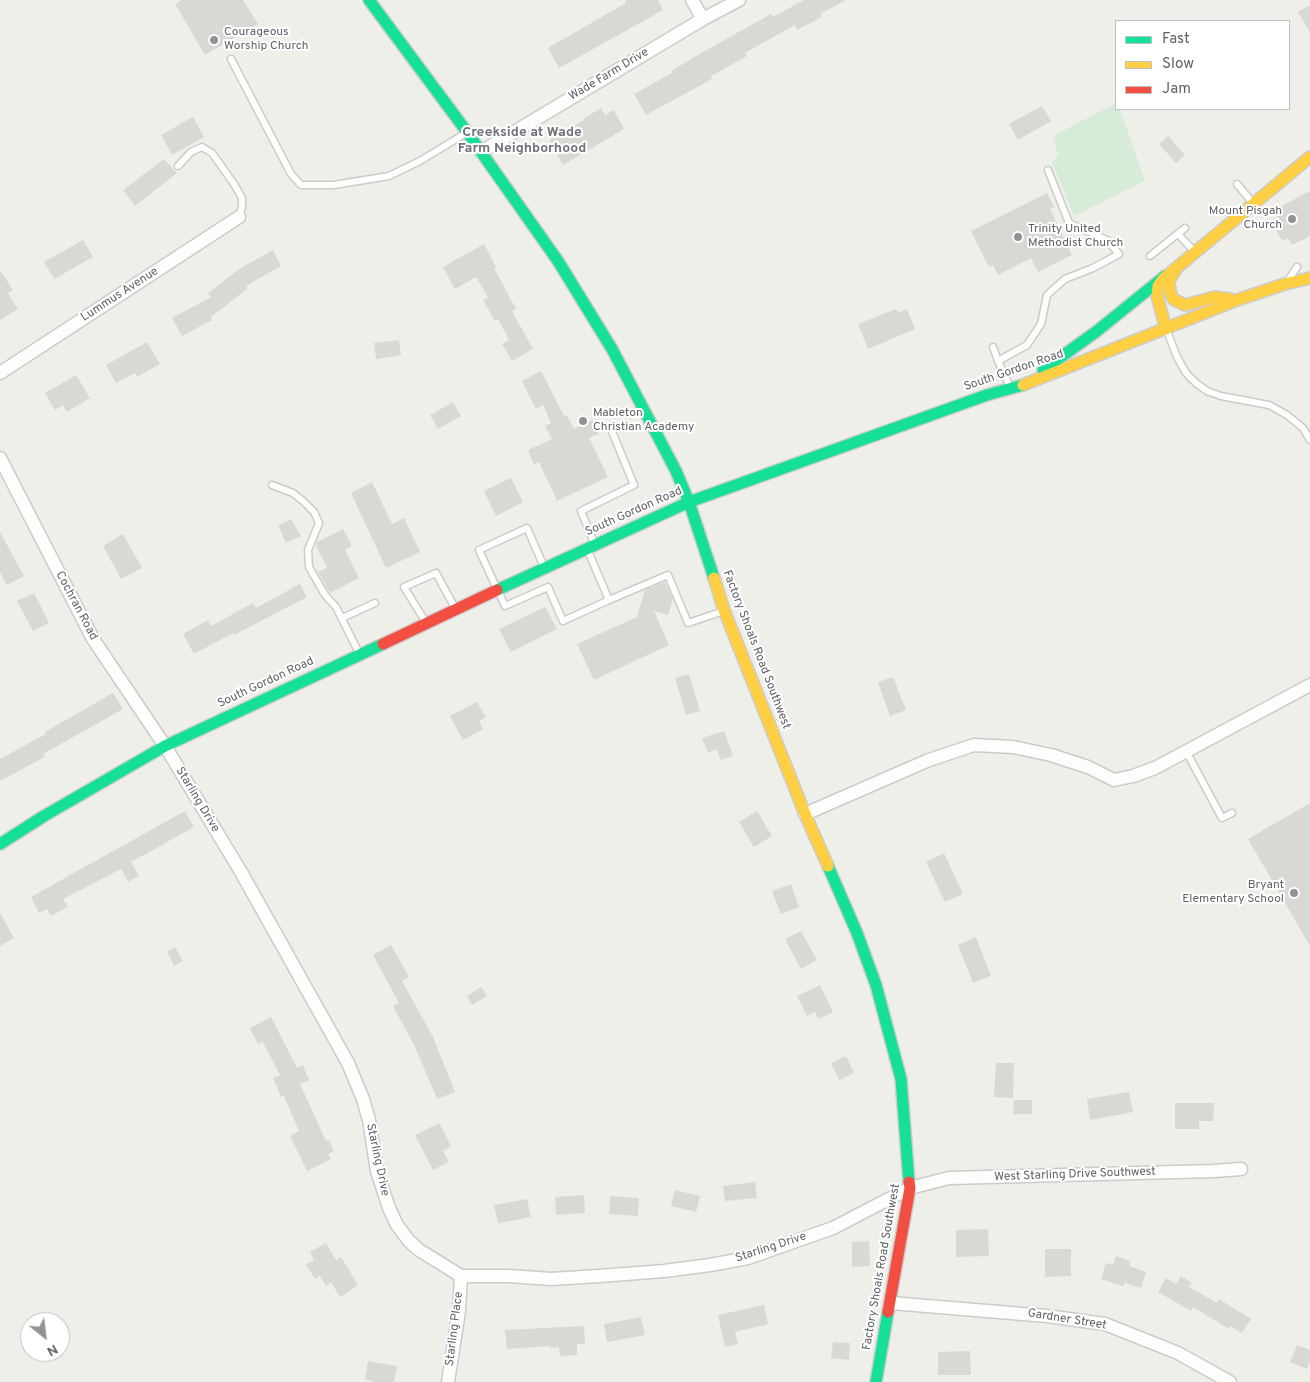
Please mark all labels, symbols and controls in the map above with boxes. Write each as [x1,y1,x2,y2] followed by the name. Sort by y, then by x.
[1115,20,1290,110] legend
[224,26,309,54] place label: Courageous Worship Church
[1162,30,1190,49] text: Fast
[208,34,220,46] marker: Courageous Worship Church
[566,46,652,104] street label: Wade Farm Drive
[1162,55,1194,74] text: Slow
[1162,80,1191,99] text: Jam
[458,125,586,158] district label: Creekside at Wade Farm Neighborhood
[1209,205,1282,233] place label: Mount Pisgah Church
[1286,213,1298,225] marker: Mount Pisgah Church
[1028,223,1123,251] place label: Trinity United Methodist Church
[1012,231,1024,243] marker: Trinity United Methodist Church
[79,265,161,325] street label: Lummus Avenue
[962,347,1066,395] street label: South Gordon Road
[593,407,694,435] place label: Mableton Christian Academy
[577,415,589,427] marker: Mableton Christian Academy
[583,484,685,540] street label: South Gordon Road
[52,569,100,643] street label: Cochran Road
[719,569,793,731] street label: Factory Shoals Road Southwest
[216,654,316,712] street label: South Gordon Road
[172,765,222,835] street label: Starling Drive
[1182,879,1284,907] place label: Bryant Elementary School
[1288,887,1300,899] marker: Bryant Elementary School
[362,1122,392,1198] street label: Starling Drive
[994,1165,1156,1185] street label: West Starling Drive Southwest
[860,1183,904,1351] street label: Factory Shoals Road Southwest
[734,1230,808,1266] street label: Starling Drive
[443,1291,467,1367] street label: Starling Place
[1026,1307,1108,1333] street label: Gardner Street
[20,1312,70,1362] north arrow
[44,1340,61,1360] text: N

